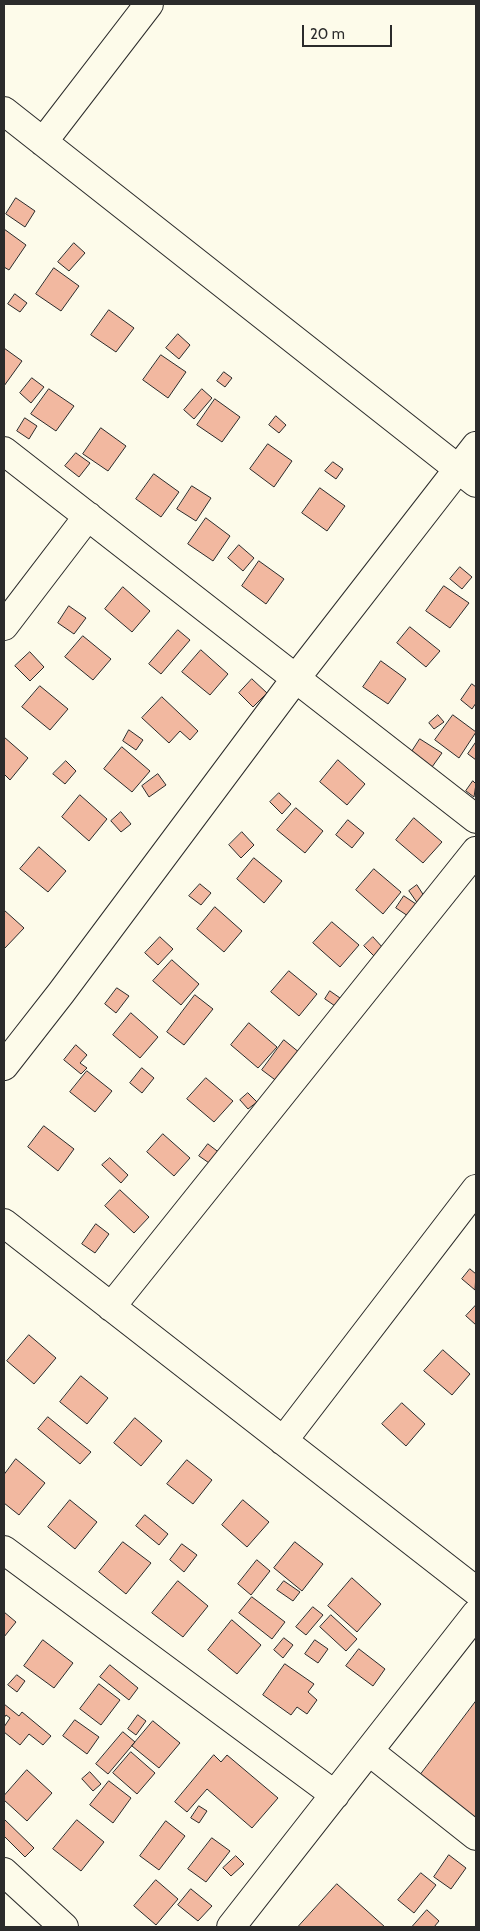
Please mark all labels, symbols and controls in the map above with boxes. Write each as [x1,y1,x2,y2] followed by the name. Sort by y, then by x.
[305,15,395,47] scale bar
[310,25,345,43] text: 20 m

